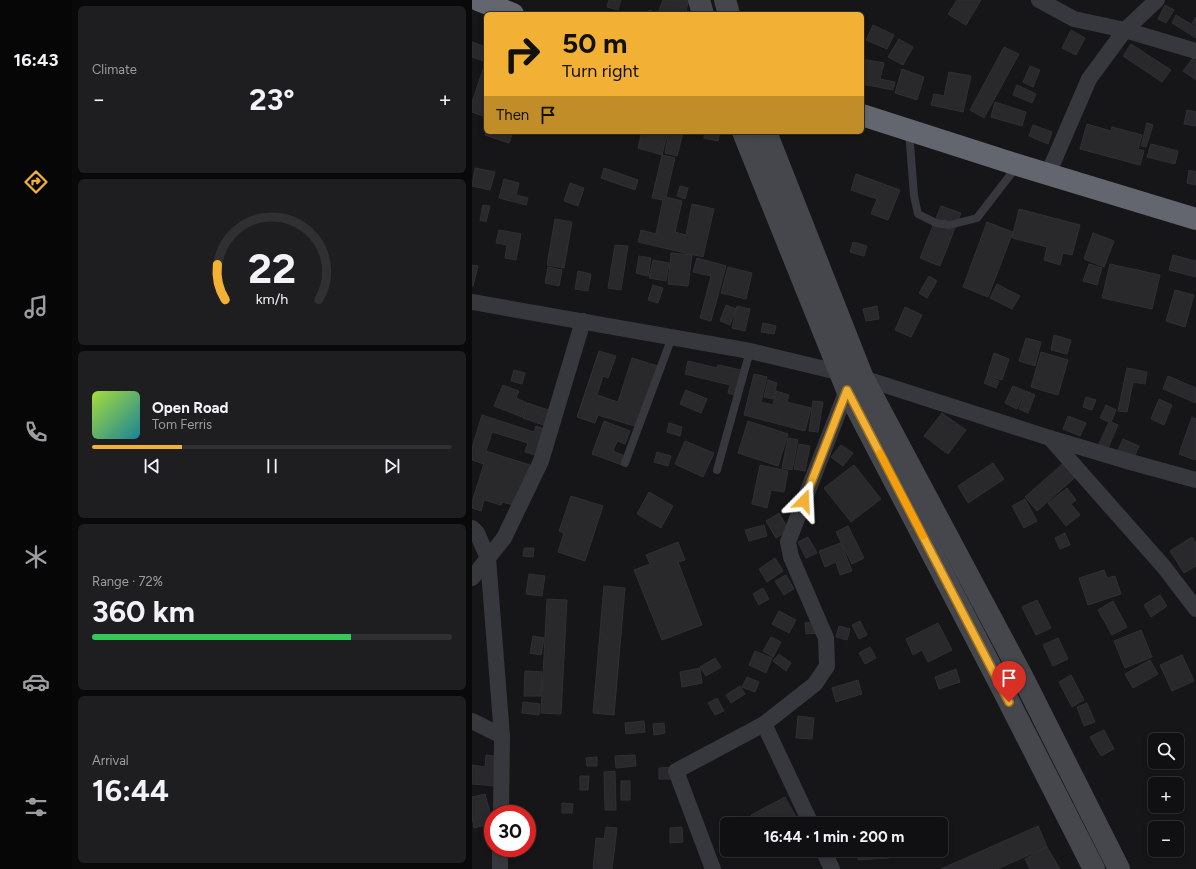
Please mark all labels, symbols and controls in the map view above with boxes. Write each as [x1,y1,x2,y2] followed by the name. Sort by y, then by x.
[562,26,628,60] text: 50 m
[496,28,548,80] icon: right
[14,49,58,71] text: 16:43
[562,60,639,82] text: Turn right
[92,62,137,77] text: Climate
[249,81,295,118] text: 23°
[92,86,106,113] text: −
[438,86,452,113] text: +
[537,104,559,126] icon: arrive
[496,106,529,124] text: Then
[22,168,50,196] icon: directions
[248,243,296,293] text: 22
[256,289,288,307] text: km/h
[22,293,50,321] icon: music
[152,399,229,417] text: Open Road
[152,417,212,432] text: Tom Ferris
[22,418,50,446] icon: phone
[141,455,163,477] icon: previous
[261,455,283,477] icon: pause
[381,455,403,477] icon: next
[783,480,825,522] position arrow
[22,543,50,571] icon: climate
[92,574,163,589] text: Range · 72%
[92,593,195,630] text: 360 km
[992,661,1026,702] pin
[998,667,1020,689] icon: arrive
[22,668,50,696] icon: car
[1148,733,1184,857] map controls
[1148,733,1184,769] button: search
[92,753,129,768] text: Arrival
[92,772,169,809] text: 16:44
[1148,777,1184,813] button: +
[22,793,50,821] icon: filters
[484,805,536,857] speed limit sign: 30
[1148,821,1184,857] button: −
[764,828,904,846] text: 16:44 · 1 min · 200 m

